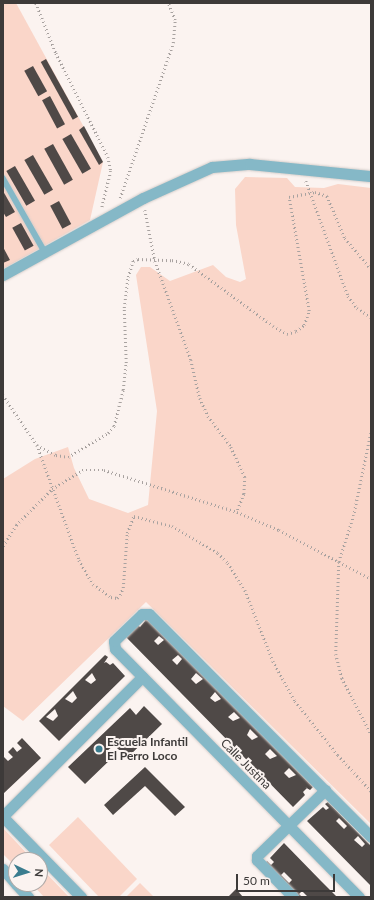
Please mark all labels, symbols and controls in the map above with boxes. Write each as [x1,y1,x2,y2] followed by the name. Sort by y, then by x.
[107,735,188,763] place label: Escuela Infantil El Perro Loco
[218,736,274,792] street label: Calle Justina
[94,744,104,754] marker: Escuela Infantil El Perro Loco
[8,852,48,892] north arrow
[238,866,337,892] scale bar
[33,868,46,877] text: N
[243,873,270,888] text: 50 m

